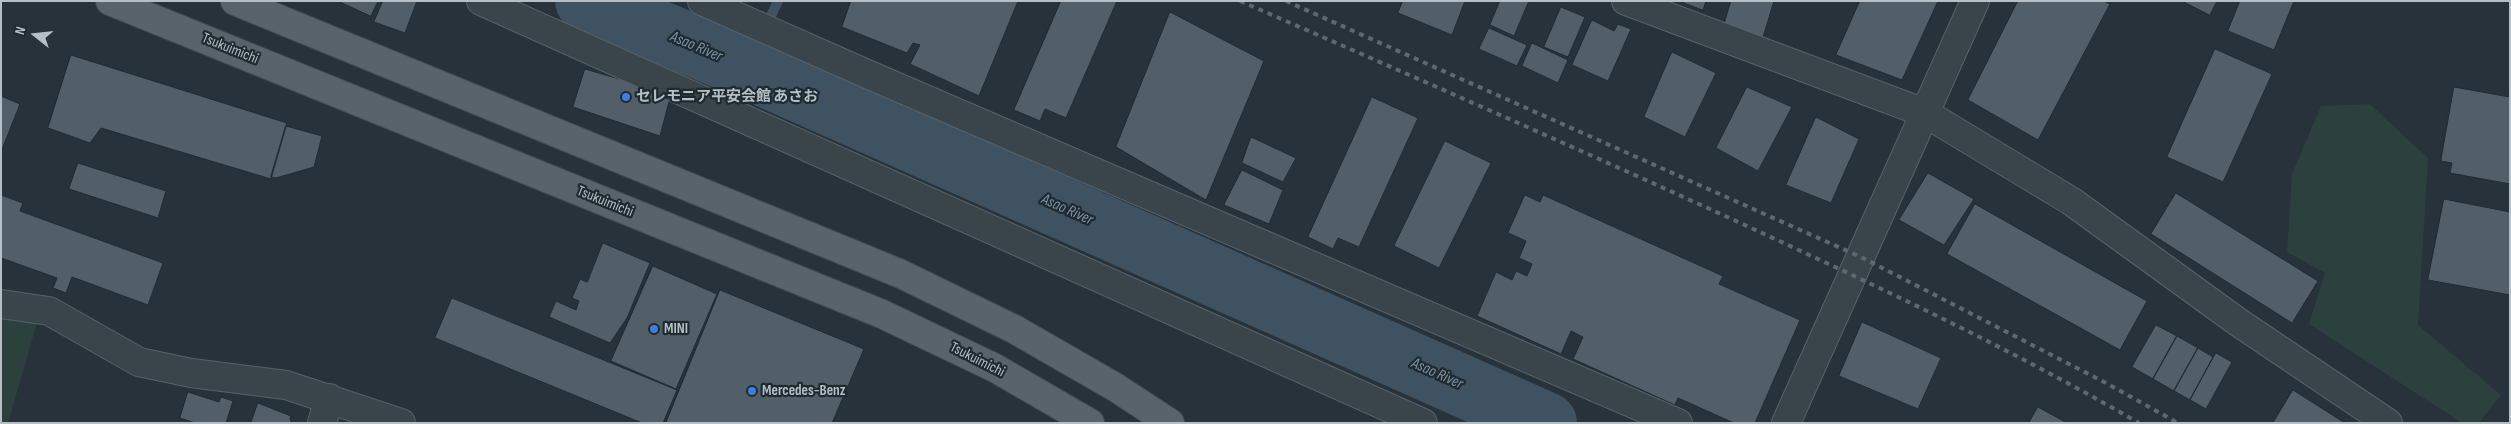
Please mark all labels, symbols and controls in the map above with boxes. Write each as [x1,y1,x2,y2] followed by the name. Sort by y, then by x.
[10,10,60,60] north arrow
[11,25,29,37] text: N
[667,27,725,67] water label: Asao River
[199,30,261,68] street label: Tsukuimichi
[636,88,818,106] place label: セレモニア平安会館 あさお
[620,91,632,103] marker: セレモニア平安会館 あさお
[574,183,636,221] street label: Tsukuimichi
[1038,190,1096,230] water label: Asao River
[664,320,688,338] place label: MINI
[648,323,660,335] marker: MINI
[947,339,1007,381] street label: Tsukuimichi
[1408,354,1466,394] water label: Asao River
[762,382,846,400] place label: Mercedes-Benz
[746,385,758,397] marker: Mercedes-Benz

